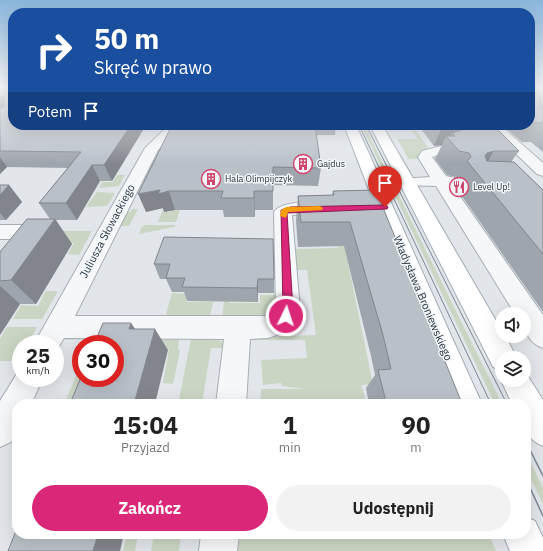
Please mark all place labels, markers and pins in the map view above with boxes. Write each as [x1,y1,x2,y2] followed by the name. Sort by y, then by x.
[292,153,314,175] building icon: Gajdus
[317,158,345,169] place label: Gajdus
[368,166,402,207] pin
[200,168,222,190] building icon: Hala Olimpijczyk
[225,173,292,184] place label: Hala Olimpijczyk
[448,176,470,198] restaurant icon: Level Up!
[473,181,510,192] place label: Level Up!

